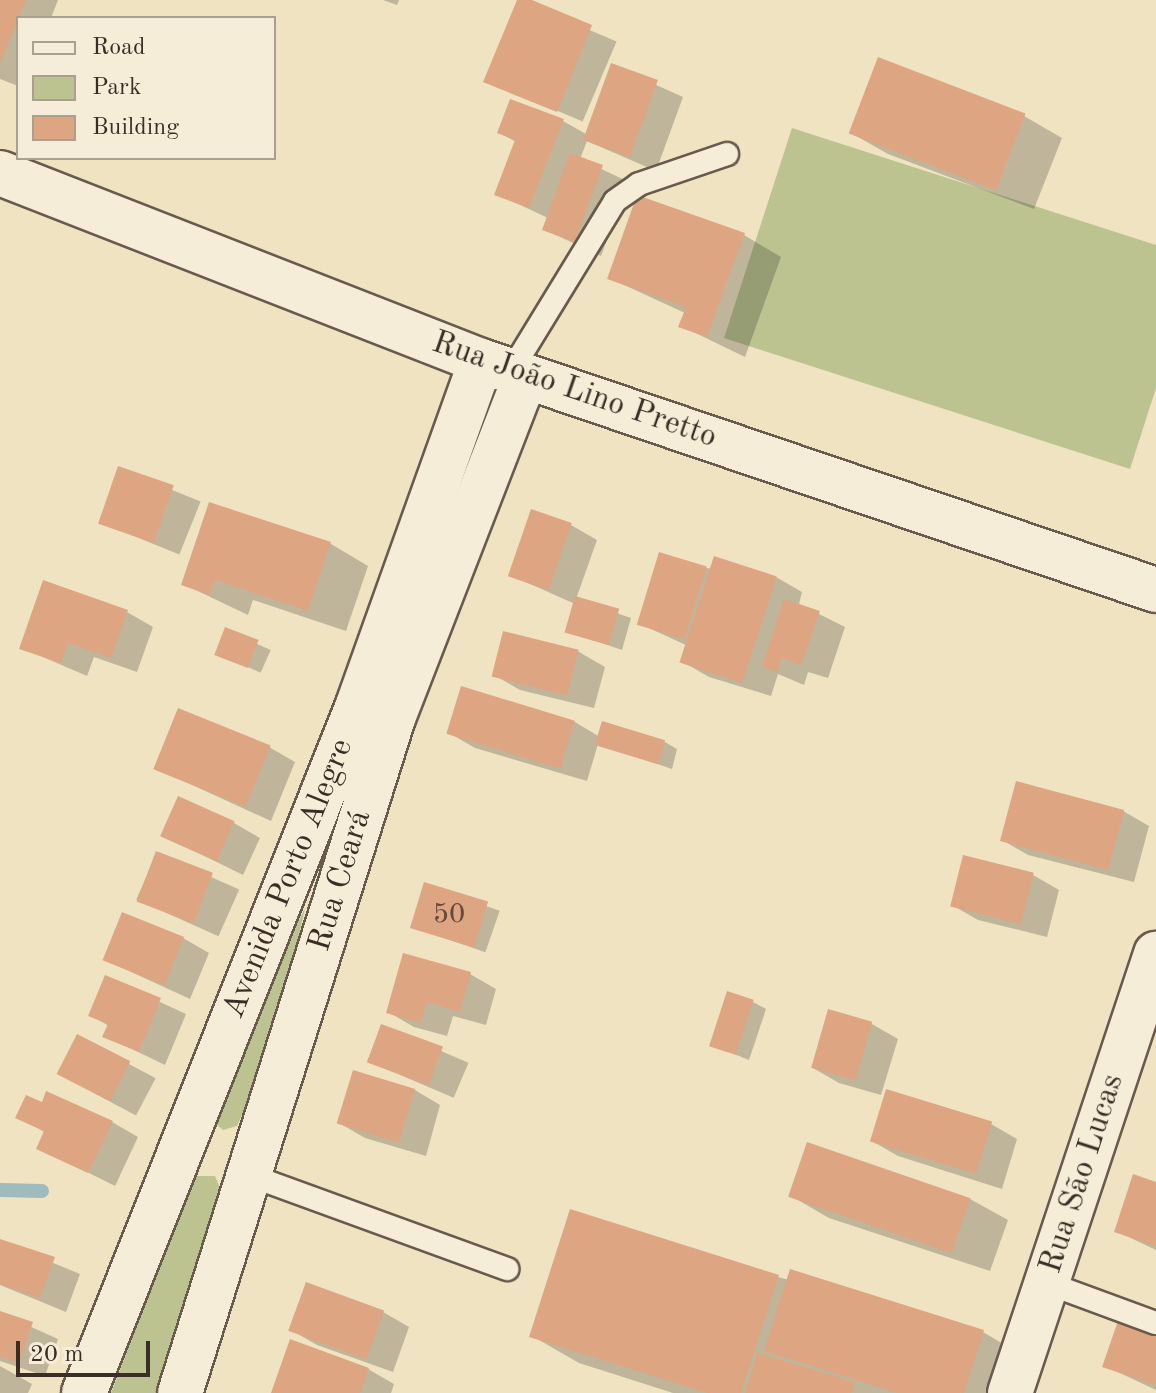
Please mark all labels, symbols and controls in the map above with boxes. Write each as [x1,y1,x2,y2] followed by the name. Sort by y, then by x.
[16,16,276,160] legend
[92,36,145,60] text: Road
[92,76,141,100] text: Park
[92,116,179,140] text: Building
[427,324,721,458] street label: Rua João Lino Pretto
[215,734,363,1024] street label: Avenida Porto Alegre
[301,806,381,956] street label: Rua Ceará
[433,898,465,932] house number: 50
[1033,1069,1133,1279] street label: Rua São Lucas
[20,1325,154,1375] scale bar
[30,1343,84,1367] text: 20 m

